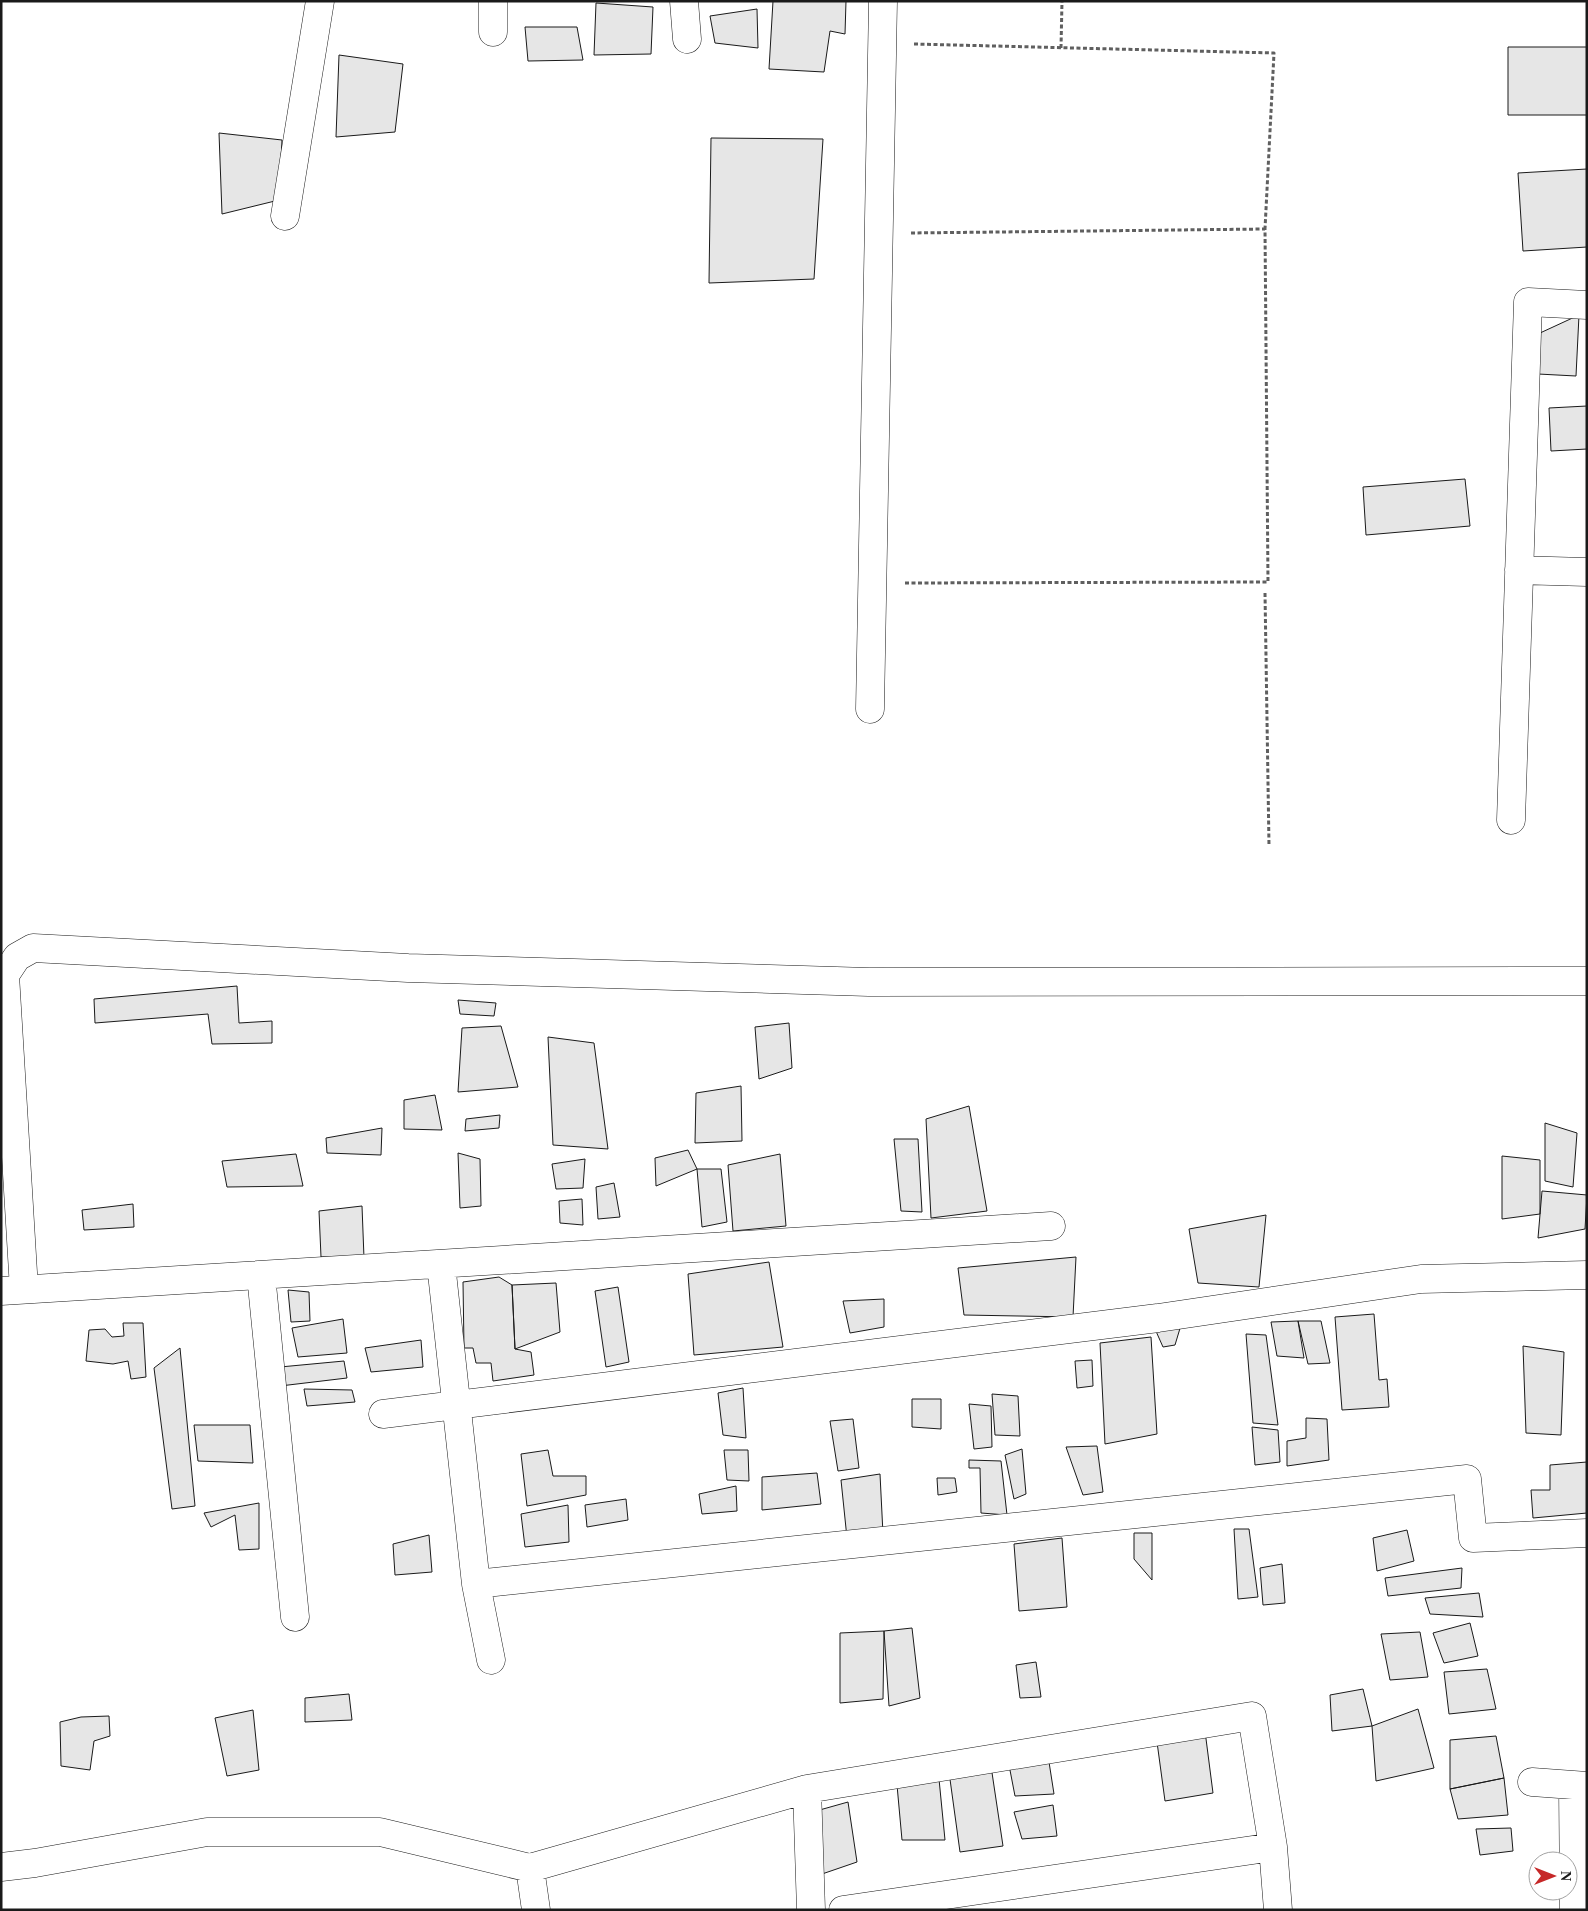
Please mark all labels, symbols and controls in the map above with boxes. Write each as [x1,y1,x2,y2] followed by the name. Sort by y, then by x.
[1528,1851,1578,1901] north arrow
[1558,1871,1573,1881] text: N

